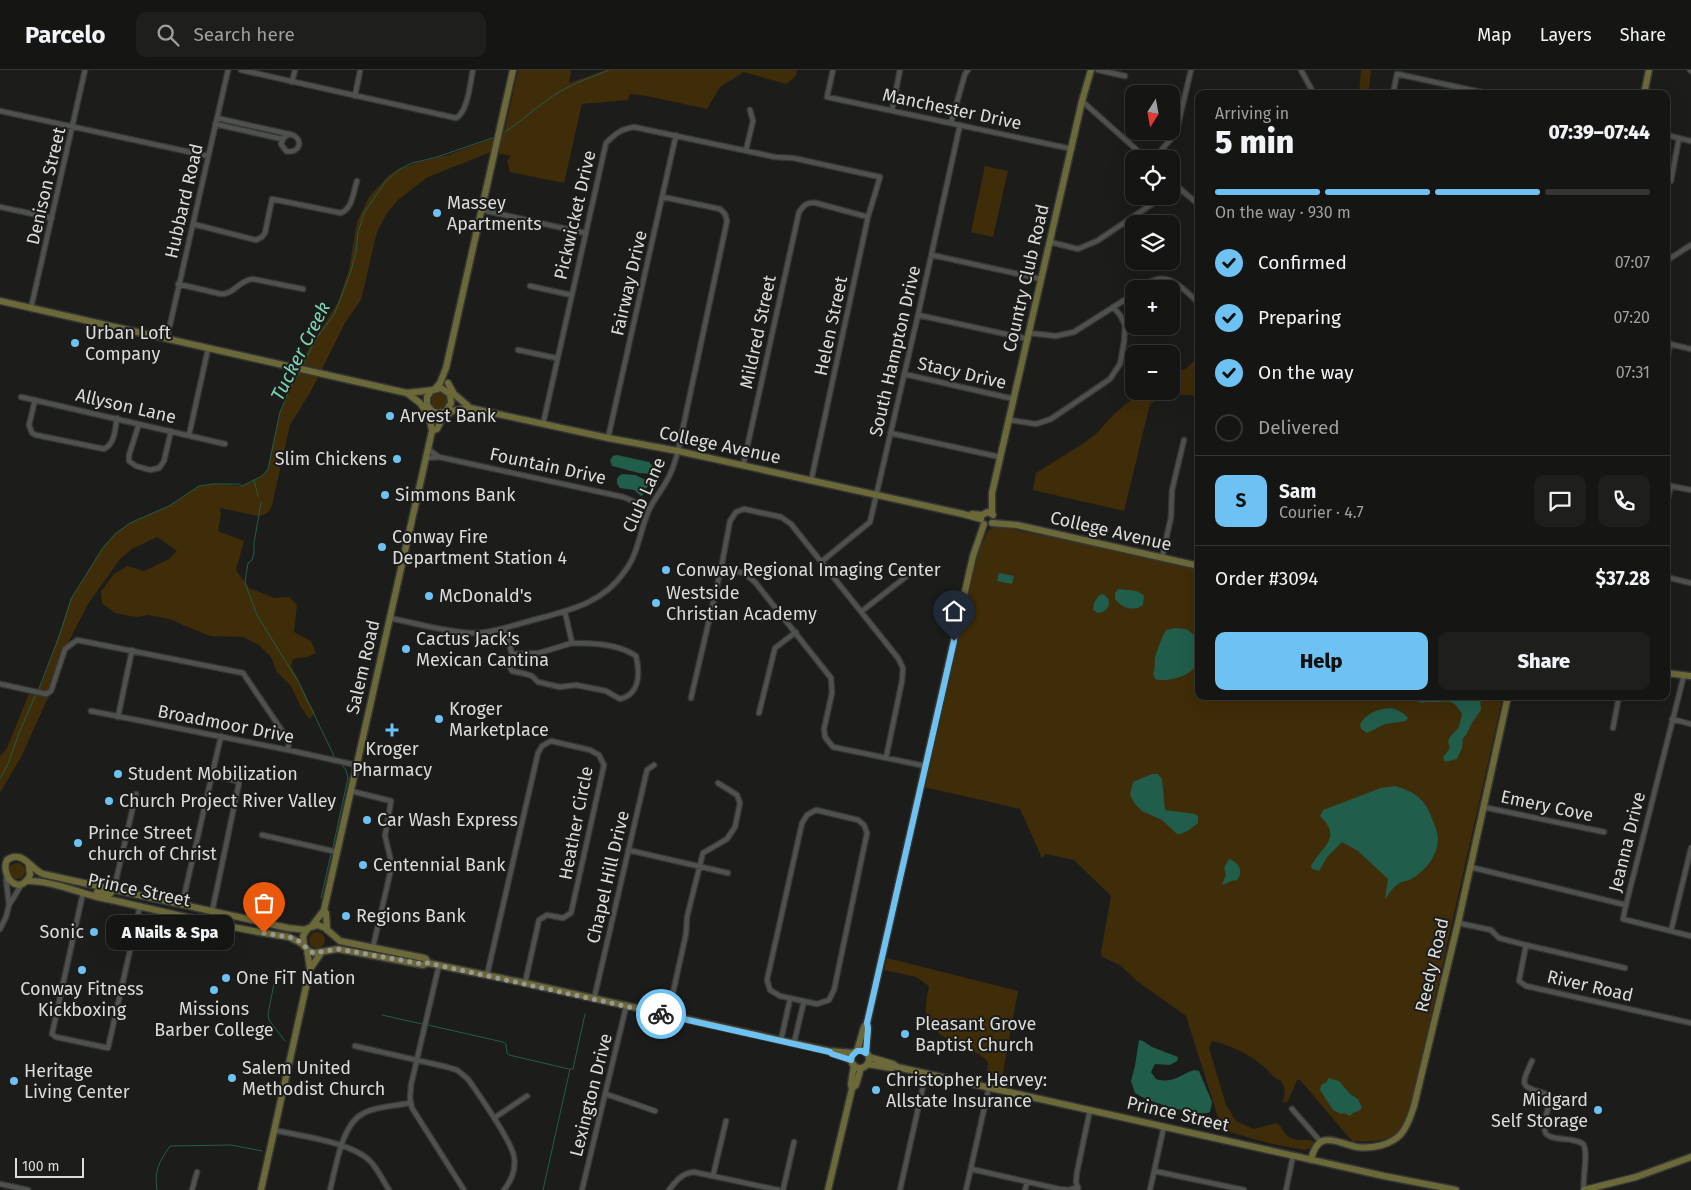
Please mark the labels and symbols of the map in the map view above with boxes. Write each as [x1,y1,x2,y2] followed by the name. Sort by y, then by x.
[880,84,1024,134] street label: Manchester Drive
[1125,85,1180,140] north arrow
[22,125,70,247] street label: Denison Street
[160,141,208,261] street label: Hubbard Road
[549,148,601,282] street label: Pickwicket Drive
[447,192,542,235] place label: Massey Apartments
[998,202,1054,354] street label: Country Club Road
[431,207,443,219] marker: Massey Apartments
[606,228,652,338] street label: Fairway Drive
[865,263,925,439] street label: South Hampton Drive
[735,273,781,391] street label: Mildred Street
[810,274,852,378] street label: Helen Street
[266,298,335,405] water label: Tucker Creek
[85,322,172,365] place label: Urban Loft Company
[69,337,81,349] marker: Urban Loft Company
[915,352,1009,394] street label: Stacy Drive
[74,384,178,428] street label: Allyson Lane
[400,405,497,427] place label: Arvest Bank
[384,410,396,422] marker: Arvest Bank
[657,421,783,469] street label: College Avenue
[488,443,608,489] street label: Fountain Drive
[275,448,387,470] place label: Slim Chickens
[391,453,403,465] marker: Slim Chickens
[618,454,670,536] street label: Club Lane
[395,484,516,506] place label: Simmons Bank
[379,489,391,501] marker: Simmons Bank
[1048,506,1174,556] street label: College Avenue
[392,526,568,569] place label: Conway Fire Department Station 4
[376,541,388,553] marker: Conway Fire Department Station 4
[676,559,941,581] place label: Conway Regional Imaging Center
[660,564,672,576] marker: Conway Regional Imaging Center
[666,582,817,625] place label: Westside Christian Academy
[439,585,532,607] place label: McDonald's
[423,590,435,602] marker: McDonald's
[933,590,975,641] pin
[650,597,662,609] marker: Westside Christian Academy
[341,618,385,716] street label: Salem Road
[416,628,549,671] place label: Cactus Jack's Mexican Cantina
[400,643,412,655] marker: Cactus Jack's Mexican Cantina
[449,698,549,741] place label: Kroger Marketplace
[156,700,296,748] street label: Broadmoor Drive
[433,713,445,725] marker: Kroger Marketplace
[386,724,398,736] marker: Kroger Pharmacy
[352,738,432,781] place label: Kroger Pharmacy
[128,763,298,785] place label: Student Mobilization
[554,764,598,882] street label: Heather Circle
[112,768,124,780] marker: Student Mobilization
[1499,785,1595,827] street label: Emery Cove
[1604,789,1650,895] street label: Jeanna Drive
[119,790,336,812] place label: Church Project River Valley
[103,795,115,807] marker: Church Project River Valley
[582,808,634,946] street label: Chapel Hill Drive
[377,809,518,831] place label: Car Wash Express
[361,814,373,826] marker: Car Wash Express
[88,822,217,865] place label: Prince Street church of Christ
[72,837,84,849] marker: Prince Street church of Christ
[373,854,506,876] place label: Centennial Bank
[357,859,369,871] marker: Centennial Bank
[86,868,193,912] street label: Prince Street
[243,882,285,933] pin
[356,905,466,927] place label: Regions Bank
[340,910,352,922] marker: Regions Bank
[106,916,234,950] callout: A Nails & Spa
[1410,916,1454,1014] street label: Reedy Road
[39,921,84,943] place label: Sonic
[88,926,100,938] marker: Sonic
[76,964,88,976] marker: Conway Fitness Kickboxing
[1545,965,1635,1007] street label: River Road
[236,967,356,989] place label: One FiT Nation
[220,972,232,984] marker: One FiT Nation
[20,978,144,1021] place label: Conway Fitness Kickboxing
[208,984,220,996] marker: Missions Barber College
[636,989,686,1039] courier
[154,998,274,1041] place label: Missions Barber College
[915,1013,1036,1056] place label: Pleasant Grove Baptist Church
[899,1028,911,1040] marker: Pleasant Grove Baptist Church
[565,1031,617,1159] street label: Lexington Drive
[242,1057,385,1100] place label: Salem United Methodist Church
[24,1060,130,1103] place label: Heritage Living Center
[886,1069,1047,1112] place label: Christopher Hervey: Allstate Insurance
[226,1072,238,1084] marker: Salem United Methodist Church
[8,1075,20,1087] marker: Heritage Living Center
[870,1084,882,1096] marker: Christopher Hervey: Allstate Insurance
[1491,1089,1588,1132] place label: Midgard Self Storage
[1125,1092,1232,1137] street label: Prince Street
[1592,1104,1604,1116] marker: Midgard Self Storage
[15,1155,84,1178] scale bar

